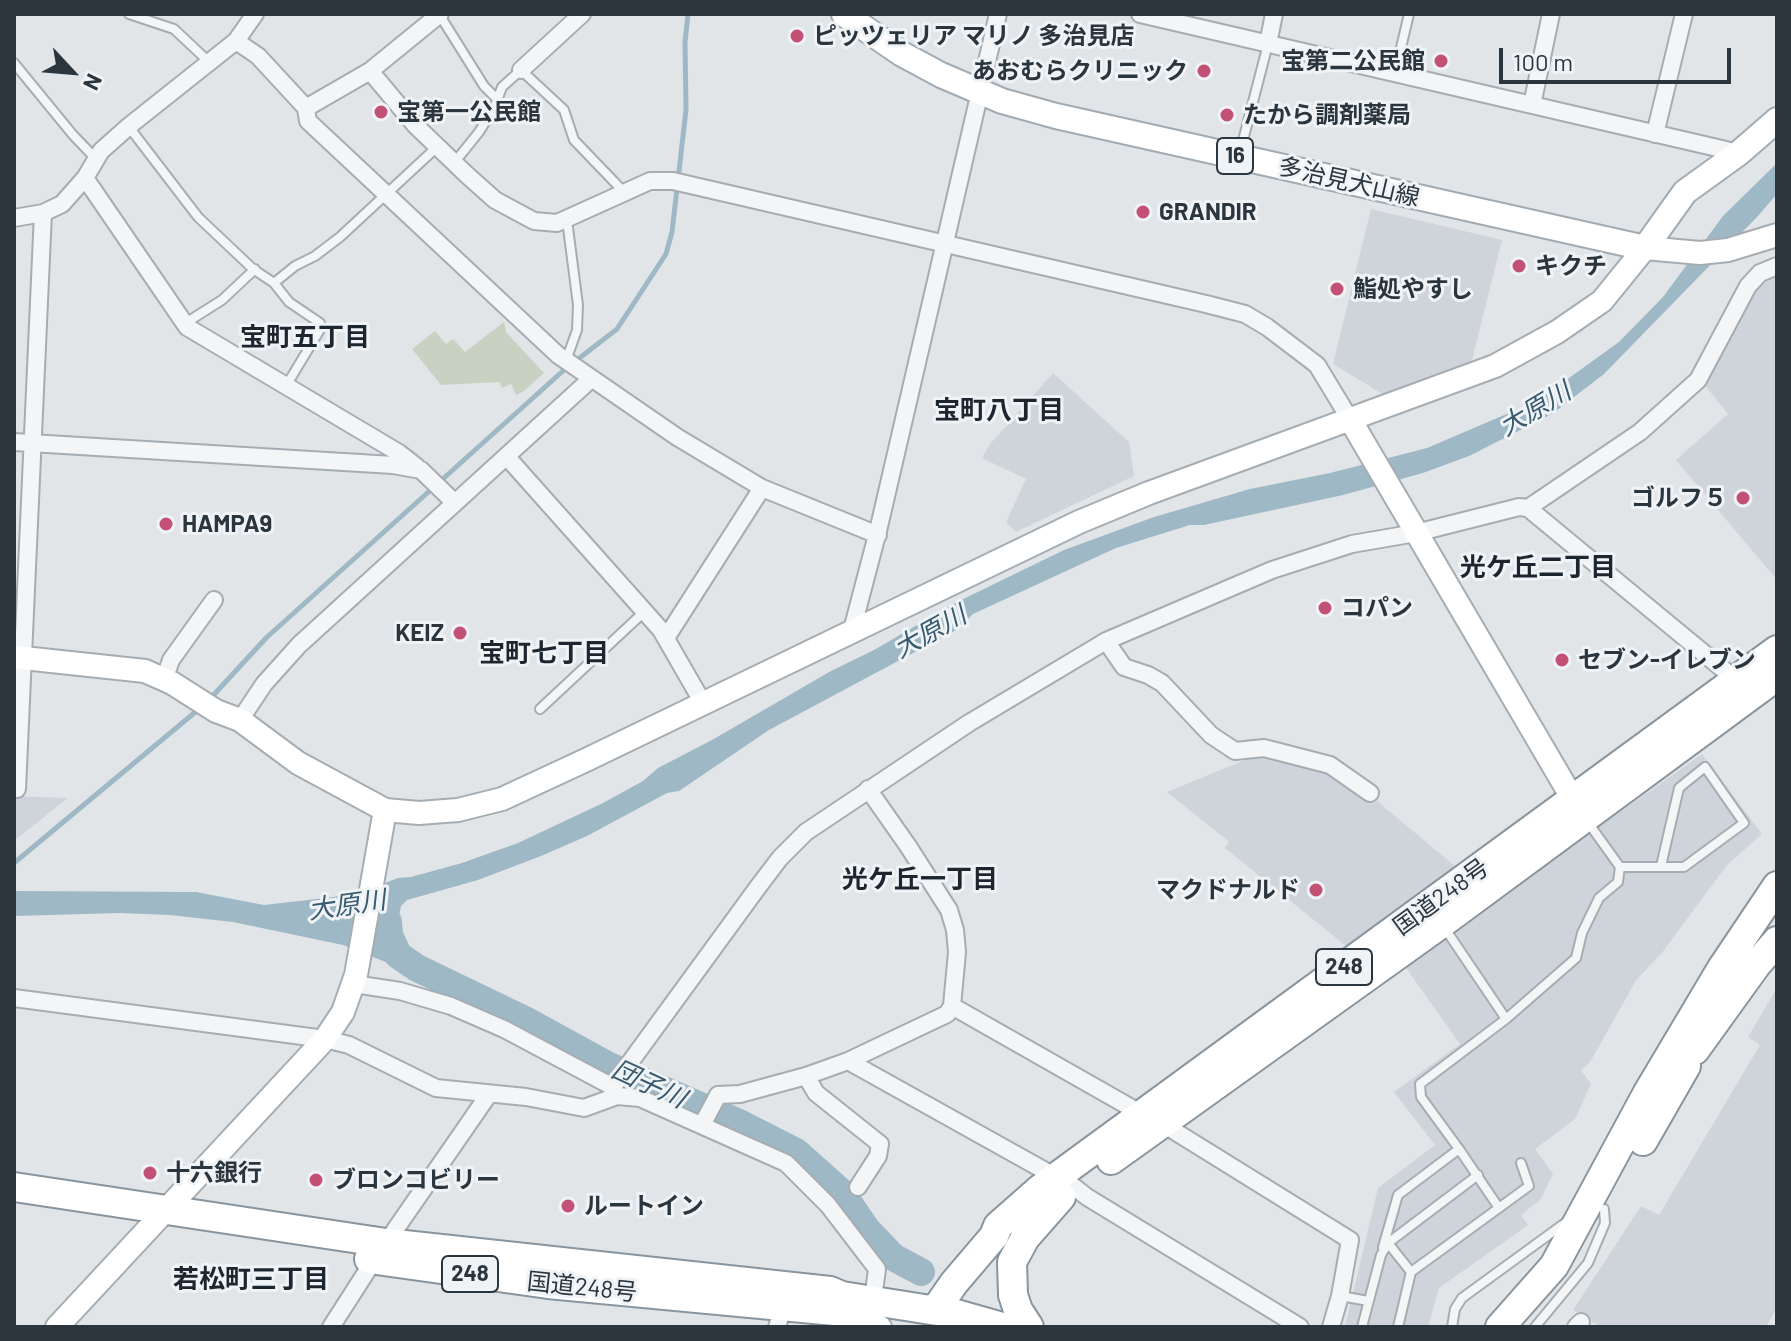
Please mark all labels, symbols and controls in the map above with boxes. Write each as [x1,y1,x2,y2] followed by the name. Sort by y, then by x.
[813,22,1135,50] place label: ピッツェリア マリノ 多治見店
[788,27,806,45] marker: ピッツェリア マリノ 多治見店
[32,32,112,112] north arrow
[1503,32,1735,82] scale bar
[1281,47,1425,75] place label: 宝第二公民館
[1513,47,1573,76] text: 100 m
[1432,52,1450,70] marker: 宝第二公民館
[972,57,1188,85] place label: あおむらクリニック
[1195,62,1213,80] marker: あおむらクリニック
[79,70,108,95] text: N
[397,98,541,126] place label: 宝第一公民館
[1243,101,1411,129] place label: たから調剤薬局
[372,103,390,121] marker: 宝第一公民館
[1218,106,1236,124] marker: たから調剤薬局
[1217,138,1253,174] road number: 16
[1276,152,1422,212] street label: 多治見犬山線
[1159,198,1257,226] place label: GRANDIR
[1134,203,1152,221] marker: GRANDIR
[1535,252,1607,280] place label: キクチ
[1510,257,1528,275] marker: キクチ
[1353,275,1473,303] place label: 鮨処やすし
[1328,280,1346,298] marker: 鮨処やすし
[240,321,370,353] district label: 宝町五丁目
[1494,376,1576,442] water label: 大原川
[934,394,1064,426] district label: 宝町八丁目
[1631,484,1727,512] place label: ゴルフ５
[1734,489,1752,507] marker: ゴルフ５
[182,510,272,538] place label: HAMPA9
[157,515,175,533] marker: HAMPA9
[1460,551,1616,583] district label: 光ケ丘二丁目
[1341,594,1413,622] place label: コパン
[888,599,972,665] water label: 大原川
[1316,599,1334,617] marker: コパン
[395,619,444,647] place label: KEIZ
[451,624,469,642] marker: KEIZ
[479,637,609,669] district label: 宝町七丁目
[1578,646,1756,674] place label: セブン-イレブン
[1553,651,1571,669] marker: セブン-イレブン
[1388,853,1494,941] street label: 国道248号
[842,863,998,895] district label: 光ケ丘一丁目
[1156,876,1300,904] place label: マクドナルド
[1307,881,1325,899] marker: マクドナルド
[306,884,388,926] water label: 大原川
[1316,949,1372,985] road number: 248
[607,1053,691,1115] water label: 団子川
[166,1159,262,1187] place label: 十六銀行
[141,1164,159,1182] marker: 十六銀行
[332,1166,500,1194] place label: ブロンコビリー
[307,1171,325,1189] marker: ブロンコビリー
[584,1192,704,1220] place label: ルートイン
[559,1197,577,1215] marker: ルートイン
[442,1256,498,1292] road number: 248
[173,1263,329,1295] district label: 若松町三丁目
[526,1267,638,1307] street label: 国道248号

